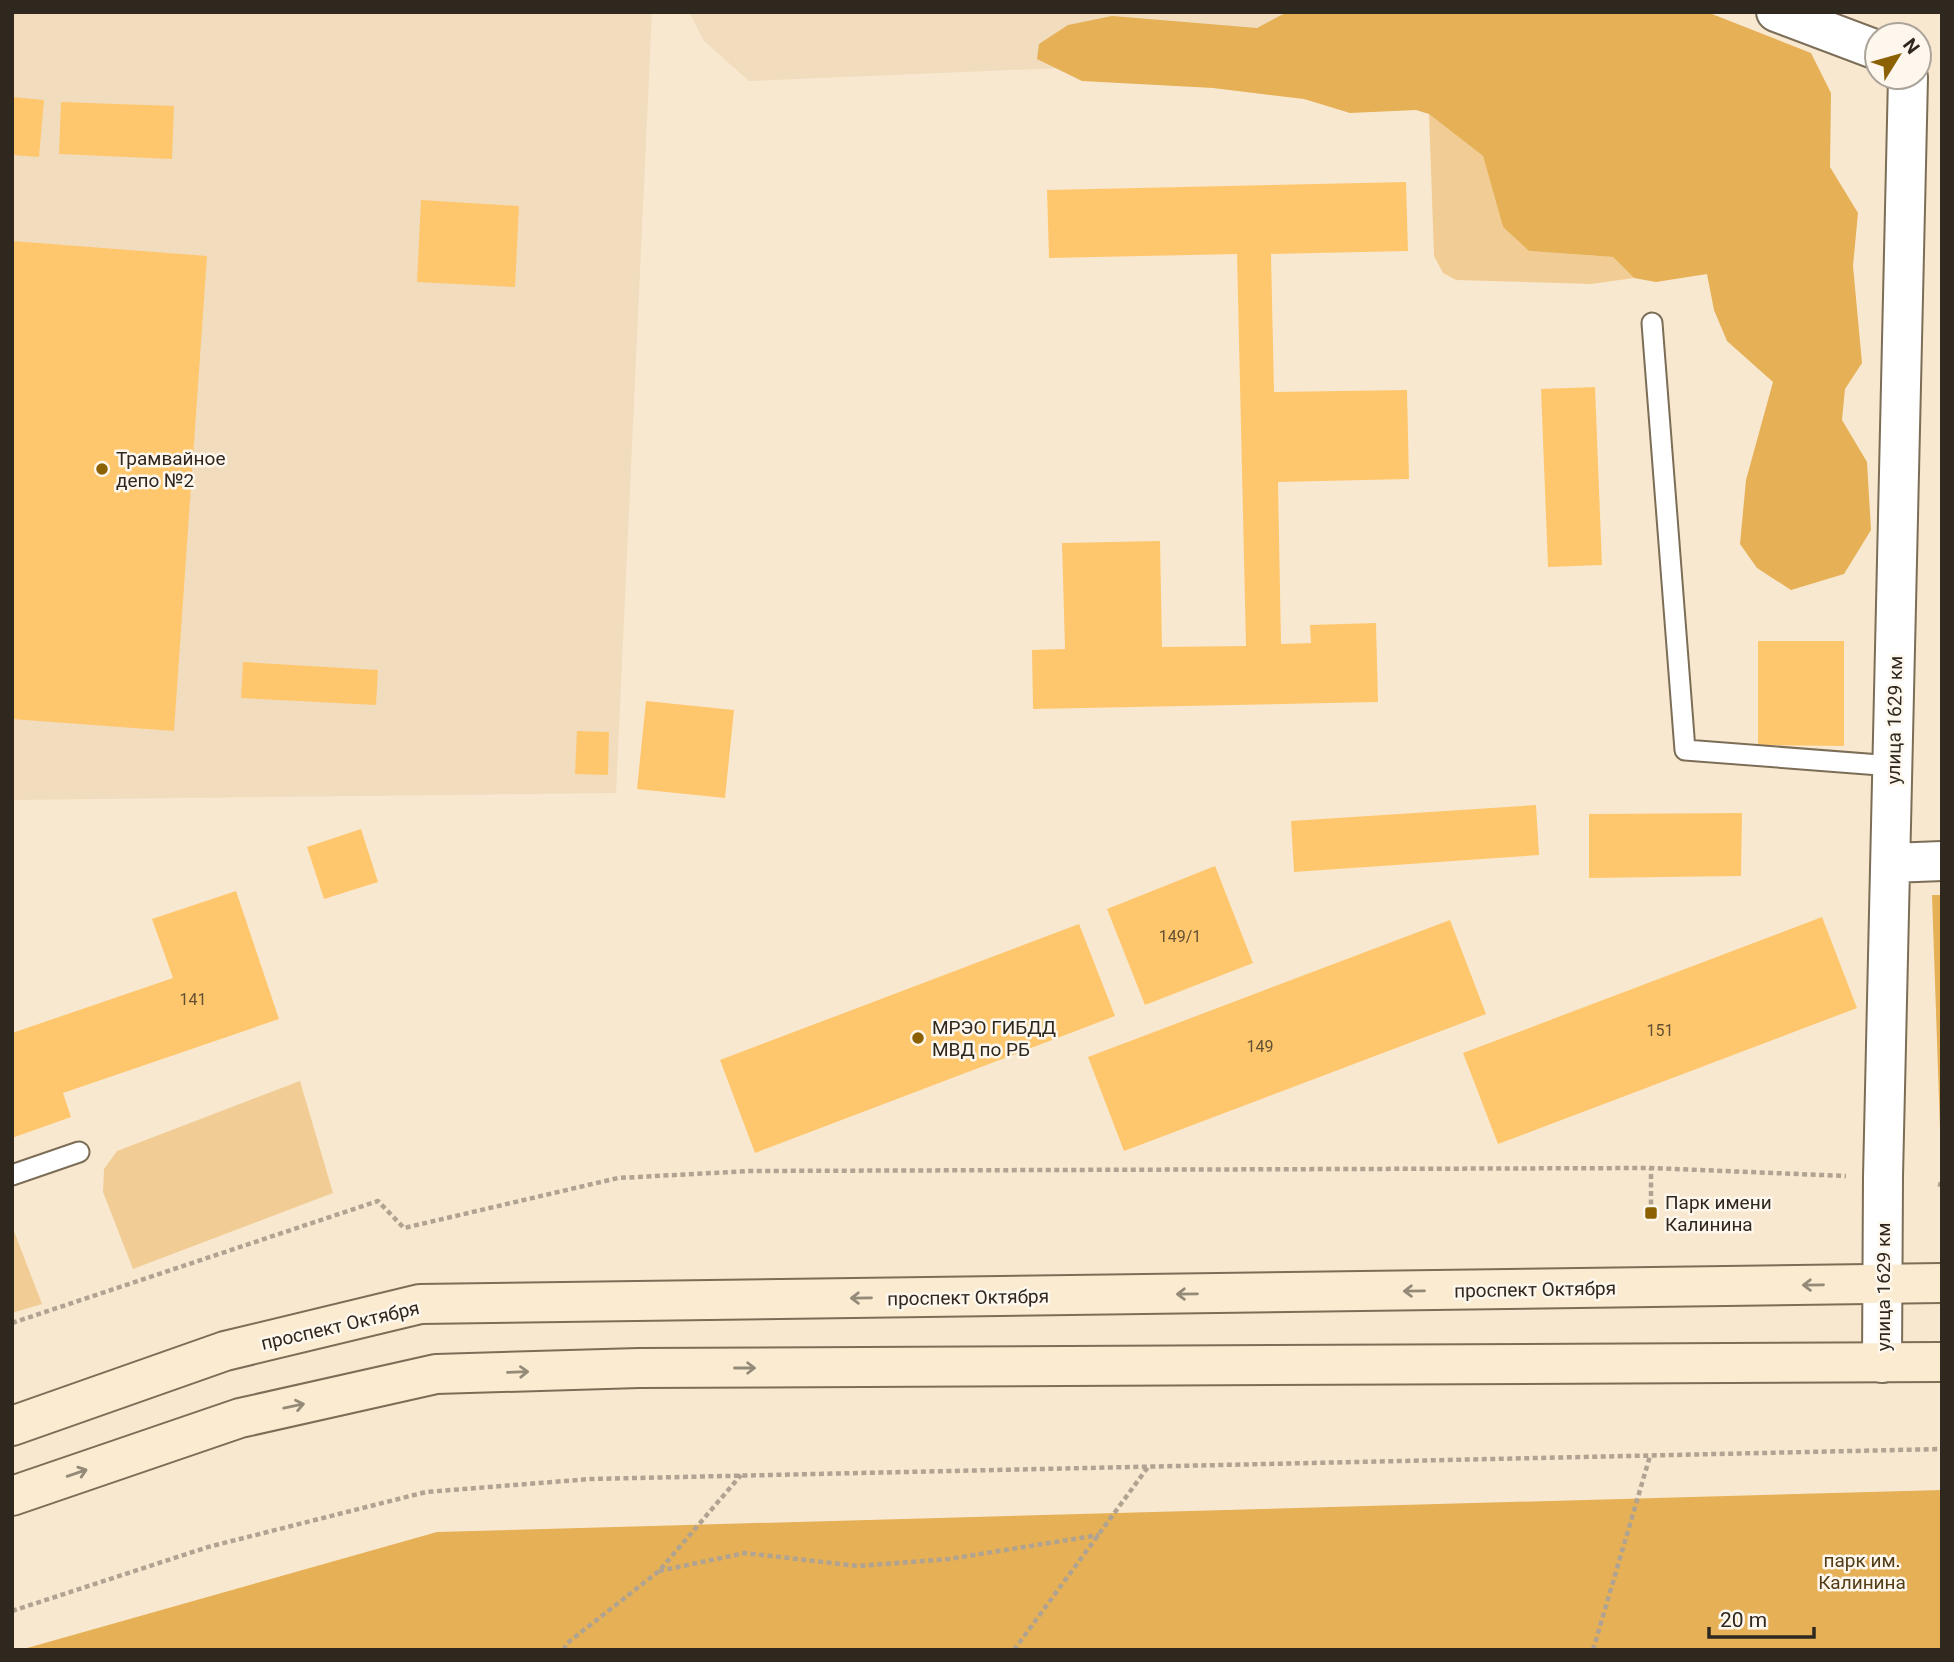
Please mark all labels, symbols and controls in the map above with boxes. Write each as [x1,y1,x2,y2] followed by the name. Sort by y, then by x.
[1863,21,1933,91] north arrow
[1898,34,1924,58] text: N
[116,447,225,492] place label: Трамвайное депо №2
[94,461,110,477] marker: Трамвайное депо №2
[1882,655,1907,785] street label: улица 1629 км
[1159,927,1201,946] house number: 149/1
[180,990,206,1009] house number: 141
[932,1016,1056,1061] place label: МРЭО ГИБДД МВД по РБ
[1647,1021,1673,1040] house number: 151
[910,1030,926,1046] marker: МРЭО ГИБДД МВД по РБ
[1247,1037,1273,1056] house number: 149
[1665,1191,1772,1236] place label: Парк имени Калинина
[1643,1205,1659,1221] marker: Парк имени Калинина
[1872,1223,1895,1351] street label: улица 1629 км
[1454,1277,1616,1302] street label: проспект Октября
[1802,1278,1825,1292] one-way arrow
[1403,1284,1426,1298] one-way arrow
[887,1285,1049,1310] street label: проспект Октября
[1176,1287,1199,1301] one-way arrow
[850,1292,873,1305] one-way arrow
[259,1296,422,1355] street label: проспект Октября
[733,1361,756,1375] one-way arrow
[506,1365,529,1379] one-way arrow
[282,1398,305,1412] one-way arrow
[65,1466,87,1478] one-way arrow
[1818,1549,1906,1594] park label: парк им. Калинина
[1709,1596,1814,1640] scale bar
[1720,1608,1767,1632] text: 20 m

